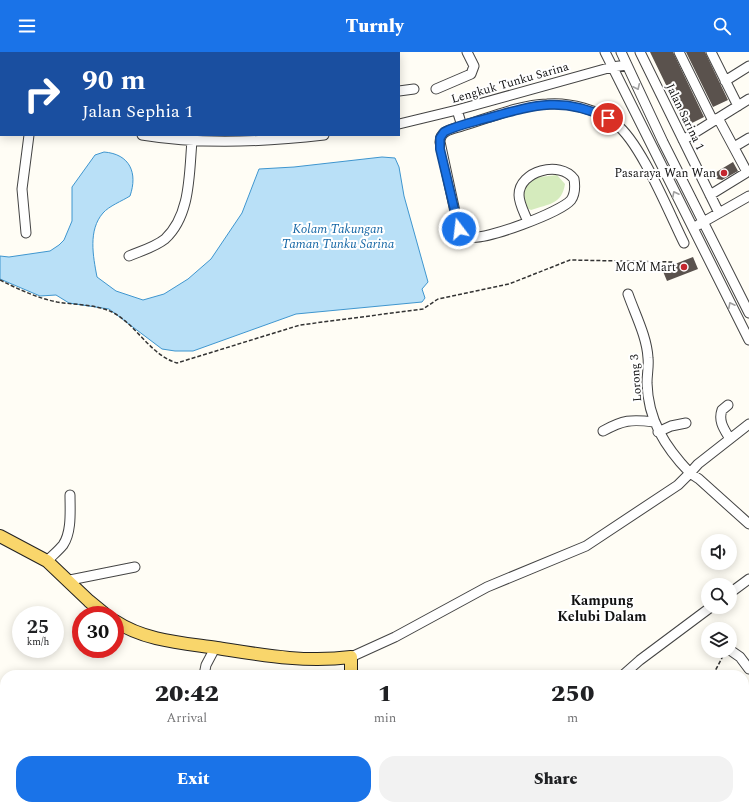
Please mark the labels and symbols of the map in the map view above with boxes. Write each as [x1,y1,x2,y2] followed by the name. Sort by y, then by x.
[449,57,571,109] street label: Lengkuk Tunku Sarina
[661,80,709,154] street label: Jalan Sarina 1
[632,83,640,91] one-way arrow
[591,101,625,135] pin
[615,164,716,183] place label: Pasaraya Wan Wan
[719,168,729,178] marker: Pasaraya Wan Wan
[672,191,680,198] one-way arrow
[438,208,480,250] position arrow
[282,219,395,254] water label: Kolam Takungan Taman Tunku Sarina
[615,258,676,277] place label: MCM Mart
[679,262,689,272] marker: MCM Mart
[729,302,736,310] one-way arrow
[625,353,647,403] street label: Lorong 3
[557,590,647,627] district label: Kampung Kelubi Dalam
[72,606,124,658] speed limit sign: 30

